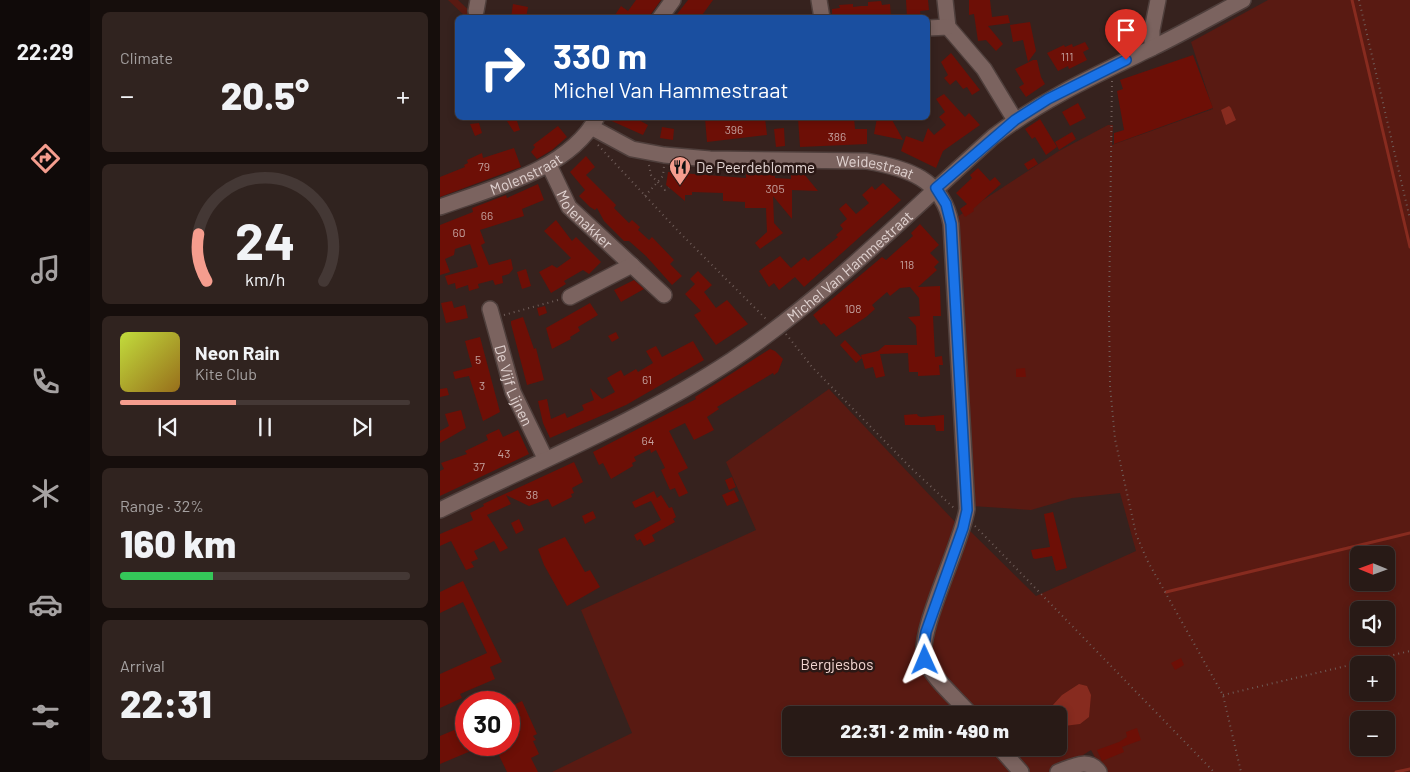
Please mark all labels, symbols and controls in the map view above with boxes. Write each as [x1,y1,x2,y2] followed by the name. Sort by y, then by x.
[1105,9,1147,60] pin
[1112,16,1140,44] icon: arrive
[553,34,647,76] text: 330 m
[470,35,535,100] icon: right
[17,38,73,64] text: 22:29
[120,48,173,67] text: Climate
[1061,49,1073,63] house number: 111
[221,72,309,118] text: 20.5°
[553,76,788,102] text: Michel Van Hammestraat
[120,78,134,112] text: −
[396,78,410,112] text: +
[725,122,743,136] house number: 396
[828,129,846,143] house number: 386
[28,141,63,176] icon: directions
[487,149,565,198] street label: Molenstraat
[836,152,917,182] street label: Weidestraat
[668,155,692,186] restaurant icon: De Peerdeblomme
[696,158,815,176] place label: De Peerdeblomme
[478,159,490,173] house number: 79
[765,181,785,195] house number: 305
[553,187,617,252] street label: Molenakker
[783,207,916,326] street label: Michel Van Hammestraat
[235,208,295,270] text: 24
[481,208,493,222] house number: 66
[453,225,465,239] house number: 60
[28,252,63,287] icon: music
[900,257,914,271] house number: 118
[245,268,285,290] text: km/h
[844,301,862,315] house number: 108
[195,341,280,364] text: Neon Rain
[491,343,537,429] street label: De Vijf Lijnen
[475,352,481,366] house number: 5
[28,364,63,399] icon: phone
[195,364,257,383] text: Kite Club
[642,372,652,386] house number: 61
[479,378,485,392] house number: 3
[154,413,182,441] icon: previous
[251,413,279,441] icon: pause
[348,413,376,441] icon: next
[642,433,654,447] house number: 64
[498,446,510,460] house number: 43
[473,459,485,473] house number: 37
[28,476,63,511] icon: climate
[526,487,538,501] house number: 38
[120,496,204,515] text: Range · 32%
[120,520,236,566] text: 160 km
[1350,546,1395,591] north arrow
[1350,546,1395,756] map controls
[28,587,63,622] icon: car
[1350,601,1395,646] button: sound
[898,633,950,685] position arrow
[801,655,873,673] park label: Bergjesbos
[120,656,165,675] text: Arrival
[1350,656,1395,701] button: +
[120,680,212,726] text: 22:31
[455,691,520,756] speed limit sign: 30
[28,699,63,734] icon: filters
[1350,711,1395,756] button: −
[840,719,1009,742] text: 22:31 · 2 min · 490 m

